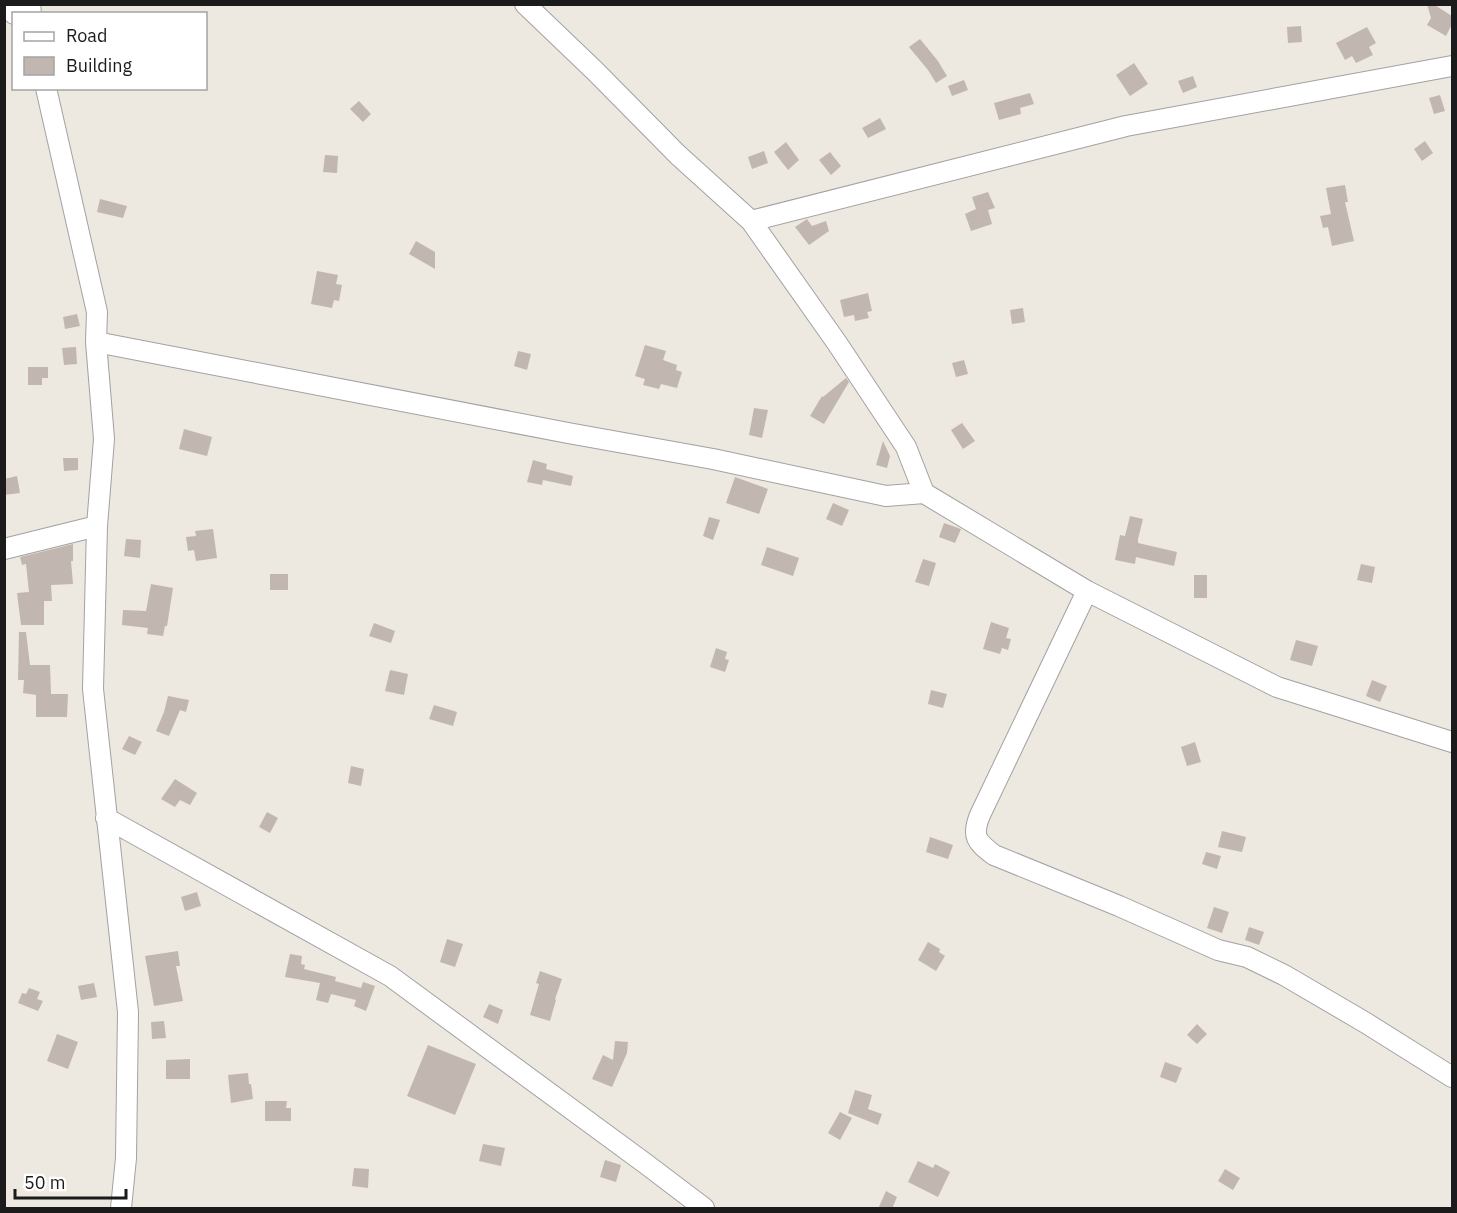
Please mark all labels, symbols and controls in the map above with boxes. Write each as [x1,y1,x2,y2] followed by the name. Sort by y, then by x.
[12,12,207,90] legend
[66,24,107,47] text: Road
[66,54,133,77] text: Building
[15,1162,126,1200] scale bar
[24,1171,66,1194] text: 50 m

